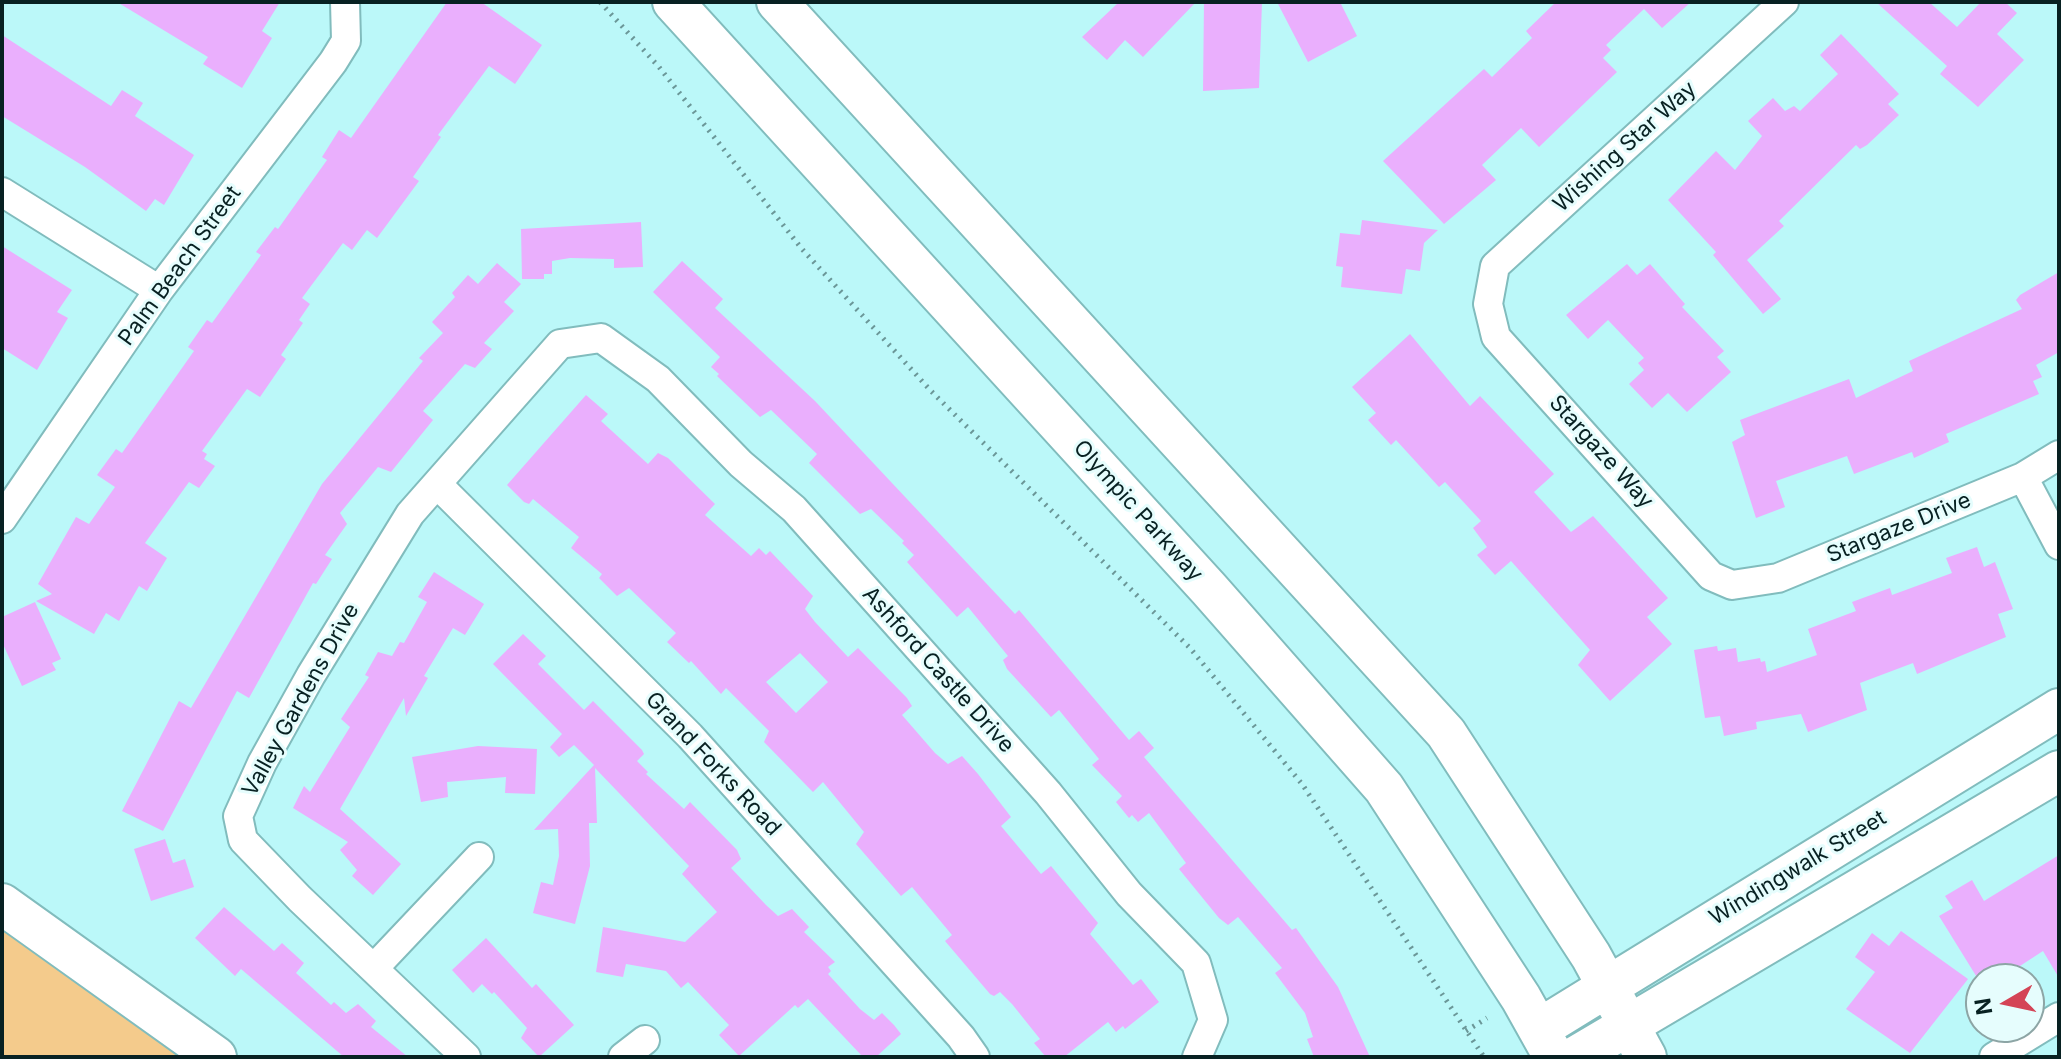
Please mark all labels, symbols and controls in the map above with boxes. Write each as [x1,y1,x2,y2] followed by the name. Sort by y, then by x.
[1548,76,1702,218] street label: Wishing Star Way
[113,181,247,351] street label: Palm Beach Street
[1543,390,1659,514] street label: Stargaze Way
[1068,435,1208,587] street label: Olympic Parkway
[1823,487,1975,569] street label: Stargaze Drive
[857,582,1019,758] street label: Ashford Castle Drive
[237,599,365,801] street label: Valley Gardens Drive
[640,687,786,841] street label: Grand Forks Road
[1705,805,1891,931] street label: Windingwalk Street
[1965,963,2045,1043] north arrow
[1969,996,1997,1017] text: N

